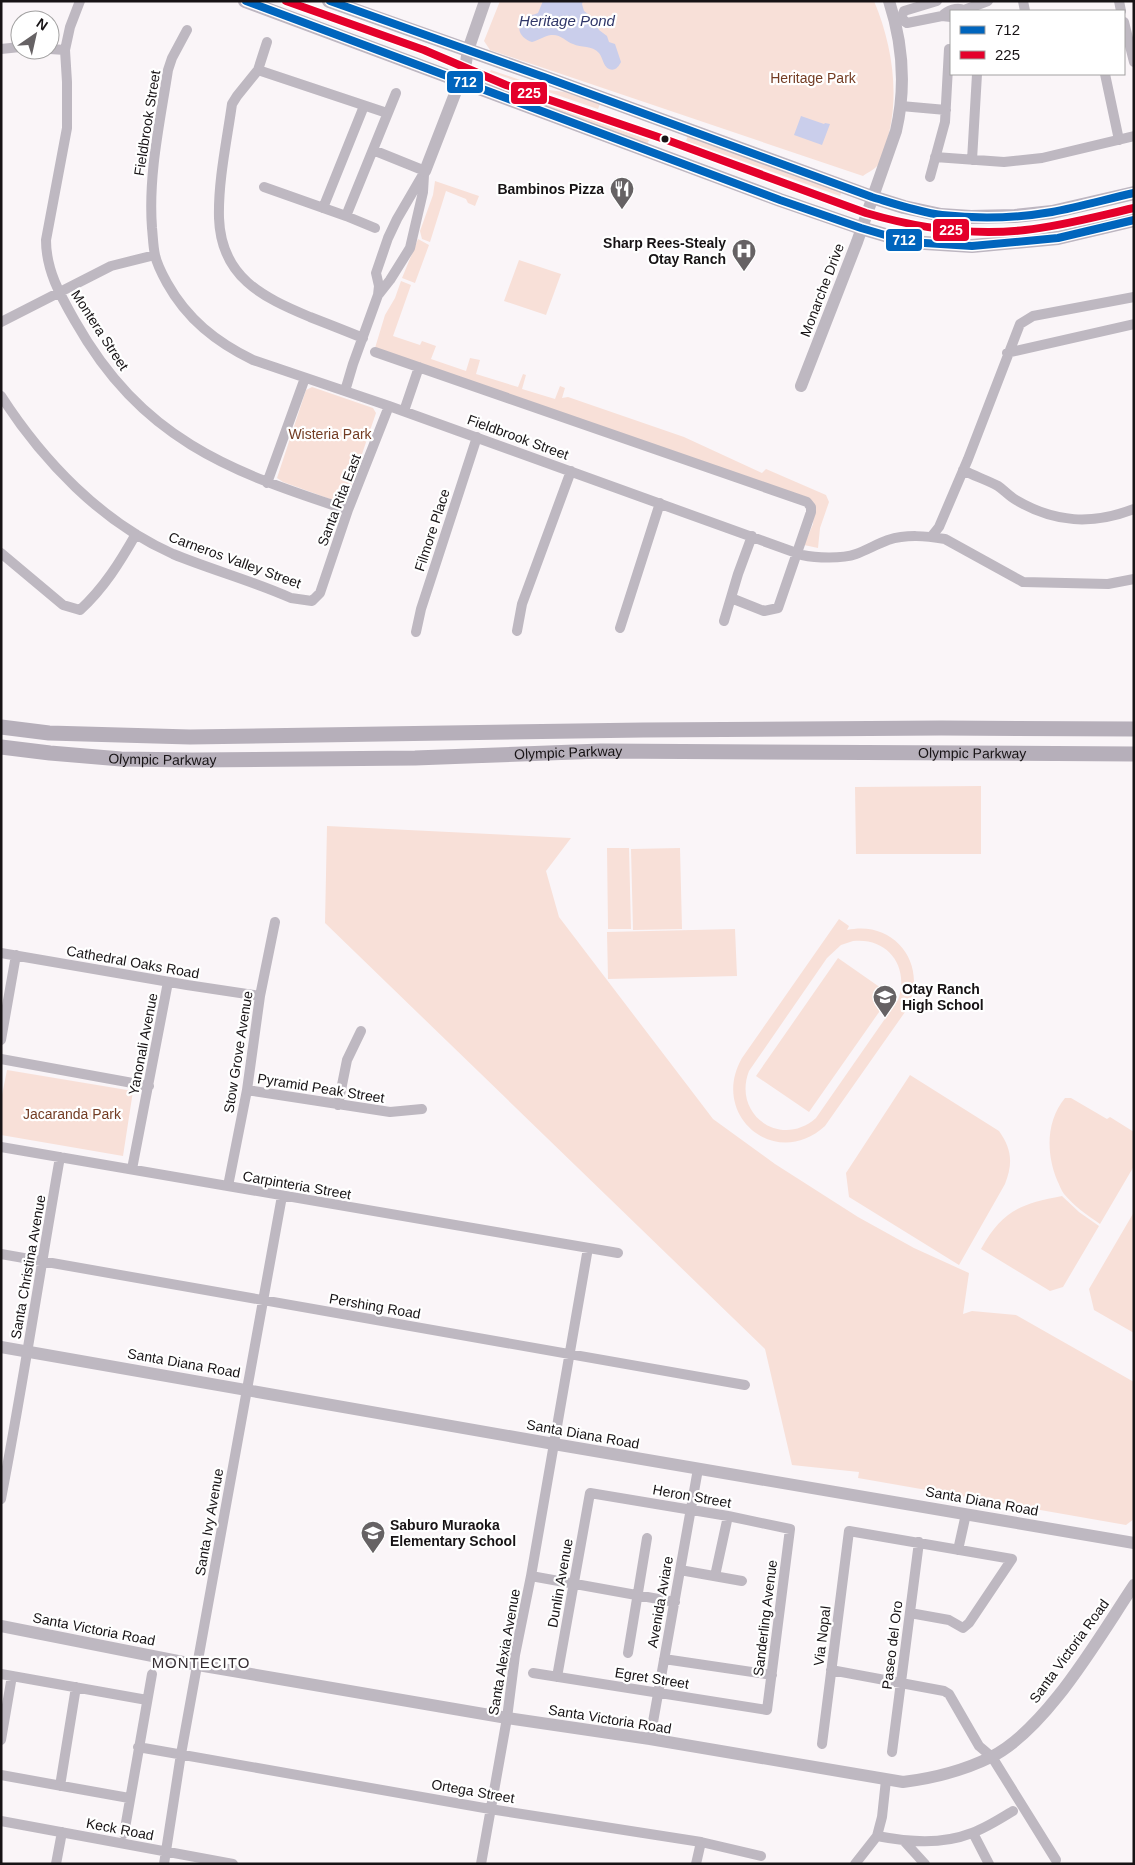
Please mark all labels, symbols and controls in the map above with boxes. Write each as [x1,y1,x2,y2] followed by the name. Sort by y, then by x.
[10,10,60,60] north arrow
[950,10,1125,75] legend
[519,12,616,29] water label: Heritage Pond
[34,15,51,34] text: N
[995,21,1020,38] text: 712
[995,46,1020,63] text: 225
[131,69,163,177] street label: Fieldbrook Street
[446,70,484,94] line badge: 712
[770,70,857,86] park label: Heritage Park
[453,74,477,90] text: 712
[510,81,548,105] line badge: 225
[517,85,541,101] text: 225
[660,134,670,144] unlabelled marker
[609,176,635,210] restaurant icon: Bambinos Pizza
[497,181,604,197] place label: Bambinos Pizza
[932,218,970,242] line badge: 225
[939,222,963,238] text: 225
[885,228,923,252] line badge: 712
[892,232,916,248] text: 712
[603,235,726,267] place label: Sharp Rees-Stealy Otay Ranch
[731,238,757,272] hospital icon: Sharp Rees-Stealy Otay Ranch
[797,241,847,339] street label: Monarche Drive
[68,287,132,373] street label: Montera Street
[465,411,571,463] street label: Fieldbrook Street
[288,426,373,442] park label: Wisteria Park
[314,452,364,548] street label: Santa Rita East
[411,487,453,573] street label: Filmore Place
[167,529,304,591] street label: Carneros Valley Street
[514,743,622,762] street label: Olympic Parkway
[918,745,1026,761] street label: Olympic Parkway
[108,750,217,768] street label: Olympic Parkway
[65,942,201,982] street label: Cathedral Oaks Road
[902,981,984,1013] place label: Otay Ranch High School
[872,984,898,1018] school or university icon: Otay Ranch High School
[220,990,256,1114] street label: Stow Grove Avenue
[125,991,161,1096] street label: Yanonali Avenue
[256,1070,386,1106] street label: Pyramid Peak Street
[23,1106,122,1122] park label: Jacaranda Park
[242,1168,353,1202] street label: Carpinteria Street
[7,1193,49,1340] street label: Santa Christina Avenue
[328,1290,422,1322] street label: Pershing Road
[126,1345,242,1381] street label: Santa Diana Road
[525,1416,641,1452] street label: Santa Diana Road
[192,1467,226,1577] street label: Santa Ivy Avenue
[652,1481,733,1511] street label: Heron Street
[924,1483,1040,1519] street label: Santa Diana Road
[390,1517,516,1549] place label: Saburo Muraoka Elementary School
[360,1520,386,1554] school or university icon: Saburo Muraoka Elementary School
[544,1537,576,1629] street label: Dunlin Avenue
[644,1555,676,1649] street label: Avenida Aviare
[750,1559,780,1677] street label: Sanderling Avenue
[485,1587,523,1717] street label: Santa Alexia Avenue
[1026,1596,1112,1706] street label: Santa Victoria Road
[879,1599,905,1690] street label: Paseo del Oro
[810,1605,834,1667] street label: Via Nopal
[31,1609,157,1649] street label: Santa Victoria Road
[152,1654,250,1671] district label: MONTECITO
[614,1664,690,1692] street label: Egret Street
[547,1701,673,1737] street label: Santa Victoria Road
[430,1776,516,1806] street label: Ortega Street
[85,1815,155,1843] street label: Keck Road

